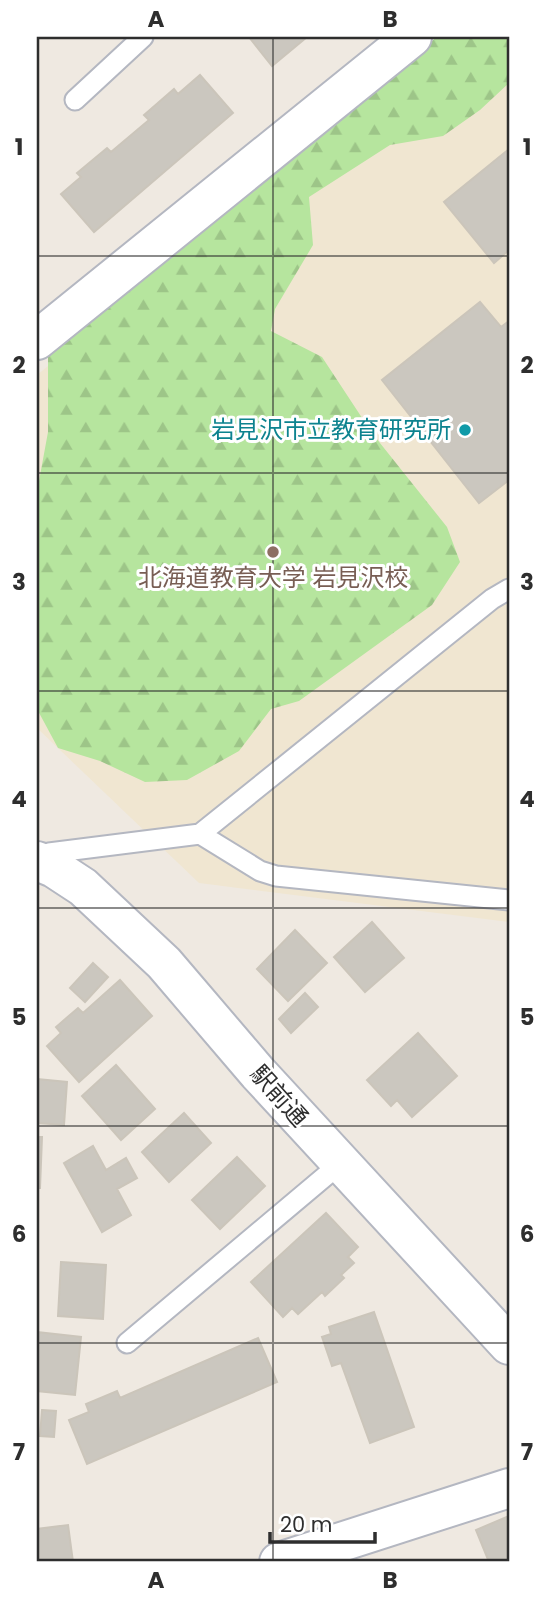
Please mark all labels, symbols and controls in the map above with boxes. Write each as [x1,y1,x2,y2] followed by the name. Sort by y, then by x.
[148,3,165,35] text: A
[382,3,398,35] text: B
[15,131,23,163] text: 1
[523,131,531,163] text: 1
[12,349,26,381] text: 2
[520,349,534,381] text: 2
[211,413,451,446] place label: 岩見沢市立教育研究所
[457,422,473,438] marker: 岩見沢市立教育研究所
[265,544,281,560] marker: 北海道教育大学 岩見沢校
[138,561,408,594] place label: 北海道教育大学 岩見沢校
[12,566,26,598] text: 3
[520,566,534,598] text: 3
[11,783,27,815] text: 4
[519,783,535,815] text: 4
[12,1001,26,1033] text: 5
[520,1001,534,1033] text: 5
[243,1058,316,1133] street label: 駅前通
[12,1218,26,1250] text: 6
[520,1218,534,1250] text: 6
[13,1436,25,1468] text: 7
[521,1436,533,1468] text: 7
[270,1501,374,1545] scale bar
[280,1510,333,1539] text: 20 m
[148,1564,165,1596] text: A
[382,1564,398,1596] text: B

